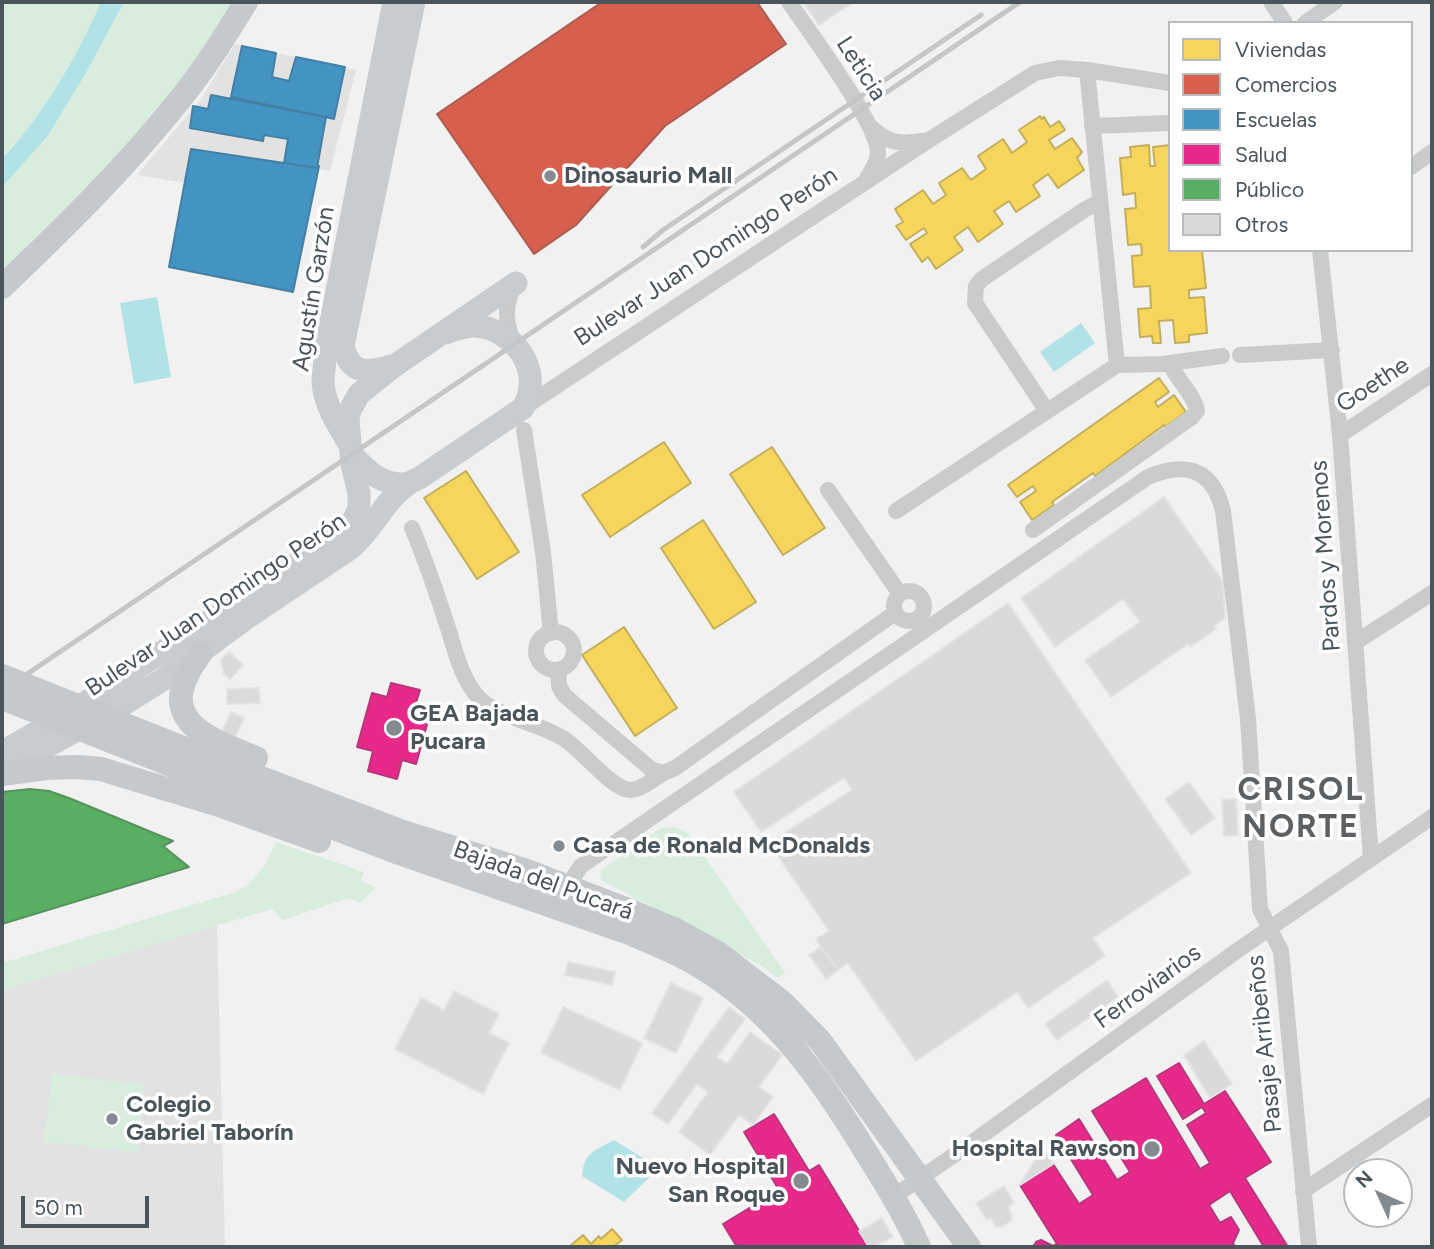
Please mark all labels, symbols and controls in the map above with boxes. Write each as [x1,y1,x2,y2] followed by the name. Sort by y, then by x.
[1168,21,1413,252] legend
[830,31,892,107] street label: Leticia
[1235,37,1326,62] text: Viviendas
[1235,72,1337,97] text: Comercios
[1235,107,1317,132] text: Escuelas
[1235,142,1287,167] text: Salud
[569,161,843,353] street label: Bulevar Juan Domingo Perón
[564,162,732,190] place label: Dinosaurio Mall
[542,168,558,184] marker: Dinosaurio Mall
[1235,177,1304,202] text: Público
[287,205,341,373] street label: Agustín Garzón
[1235,212,1288,237] text: Otros
[1331,351,1415,419] street label: Goethe
[1305,459,1347,653] street label: Pardos y Morenos
[80,507,352,703] street label: Bulevar Juan Domingo Perón
[410,700,539,756] place label: GEA Bajada Pucara
[384,718,404,738] marker: GEA Bajada Pucara
[1238,772,1364,847] district label: CRISOL NORTE
[573,832,870,860] place label: Casa de Ronald McDonalds
[449,835,637,927] street label: Bajada del Pucará
[551,838,567,854] marker: Casa de Ronald McDonalds
[1089,939,1207,1035] street label: Ferroviarios
[1241,954,1289,1134] street label: Pasaje Arribeños
[126,1091,294,1147] place label: Colegio Gabriel Taborín
[104,1111,120,1127] marker: Colegio Gabriel Taborín
[952,1135,1136,1163] place label: Hospital Rawson
[1142,1139,1162,1159] marker: Hospital Rawson
[615,1153,785,1209] place label: Nuevo Hospital San Roque
[1343,1158,1413,1228] north arrow
[1351,1166,1378,1193] text: N
[791,1171,811,1191] marker: Nuevo Hospital San Roque
[24,1182,152,1226] scale bar
[34,1195,83,1220] text: 50 m

